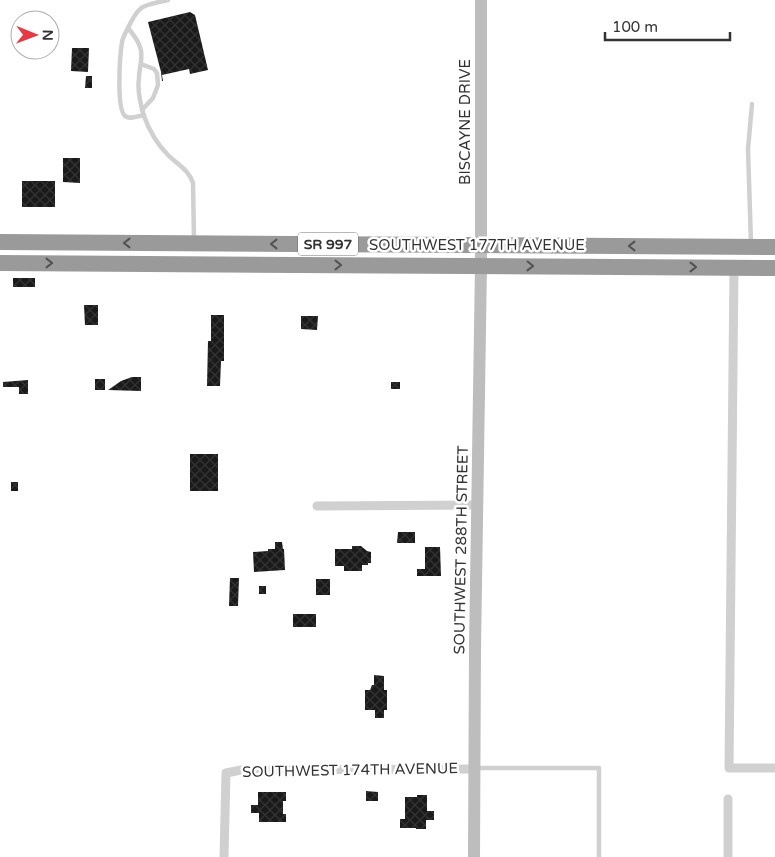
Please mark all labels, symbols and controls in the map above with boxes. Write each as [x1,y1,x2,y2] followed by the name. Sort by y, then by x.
[10,10,60,60] north arrow
[605,10,730,42] scale bar
[612,18,658,36] text: 100 m
[39,29,56,41] text: N
[456,59,474,185] street label: BISCAYNE DRIVE
[298,232,358,255] road number: SR 997
[369,236,585,254] street label: SOUTHWEST 177TH AVENUE
[123,238,131,248] one-way arrow
[270,239,278,249] one-way arrow
[628,241,636,251] one-way arrow
[45,258,53,268] one-way arrow
[335,260,343,270] one-way arrow
[526,261,534,271] one-way arrow
[689,262,697,272] one-way arrow
[450,445,472,655] street label: SOUTHWEST 288TH STREET
[242,759,458,781] street label: SOUTHWEST 174TH AVENUE

